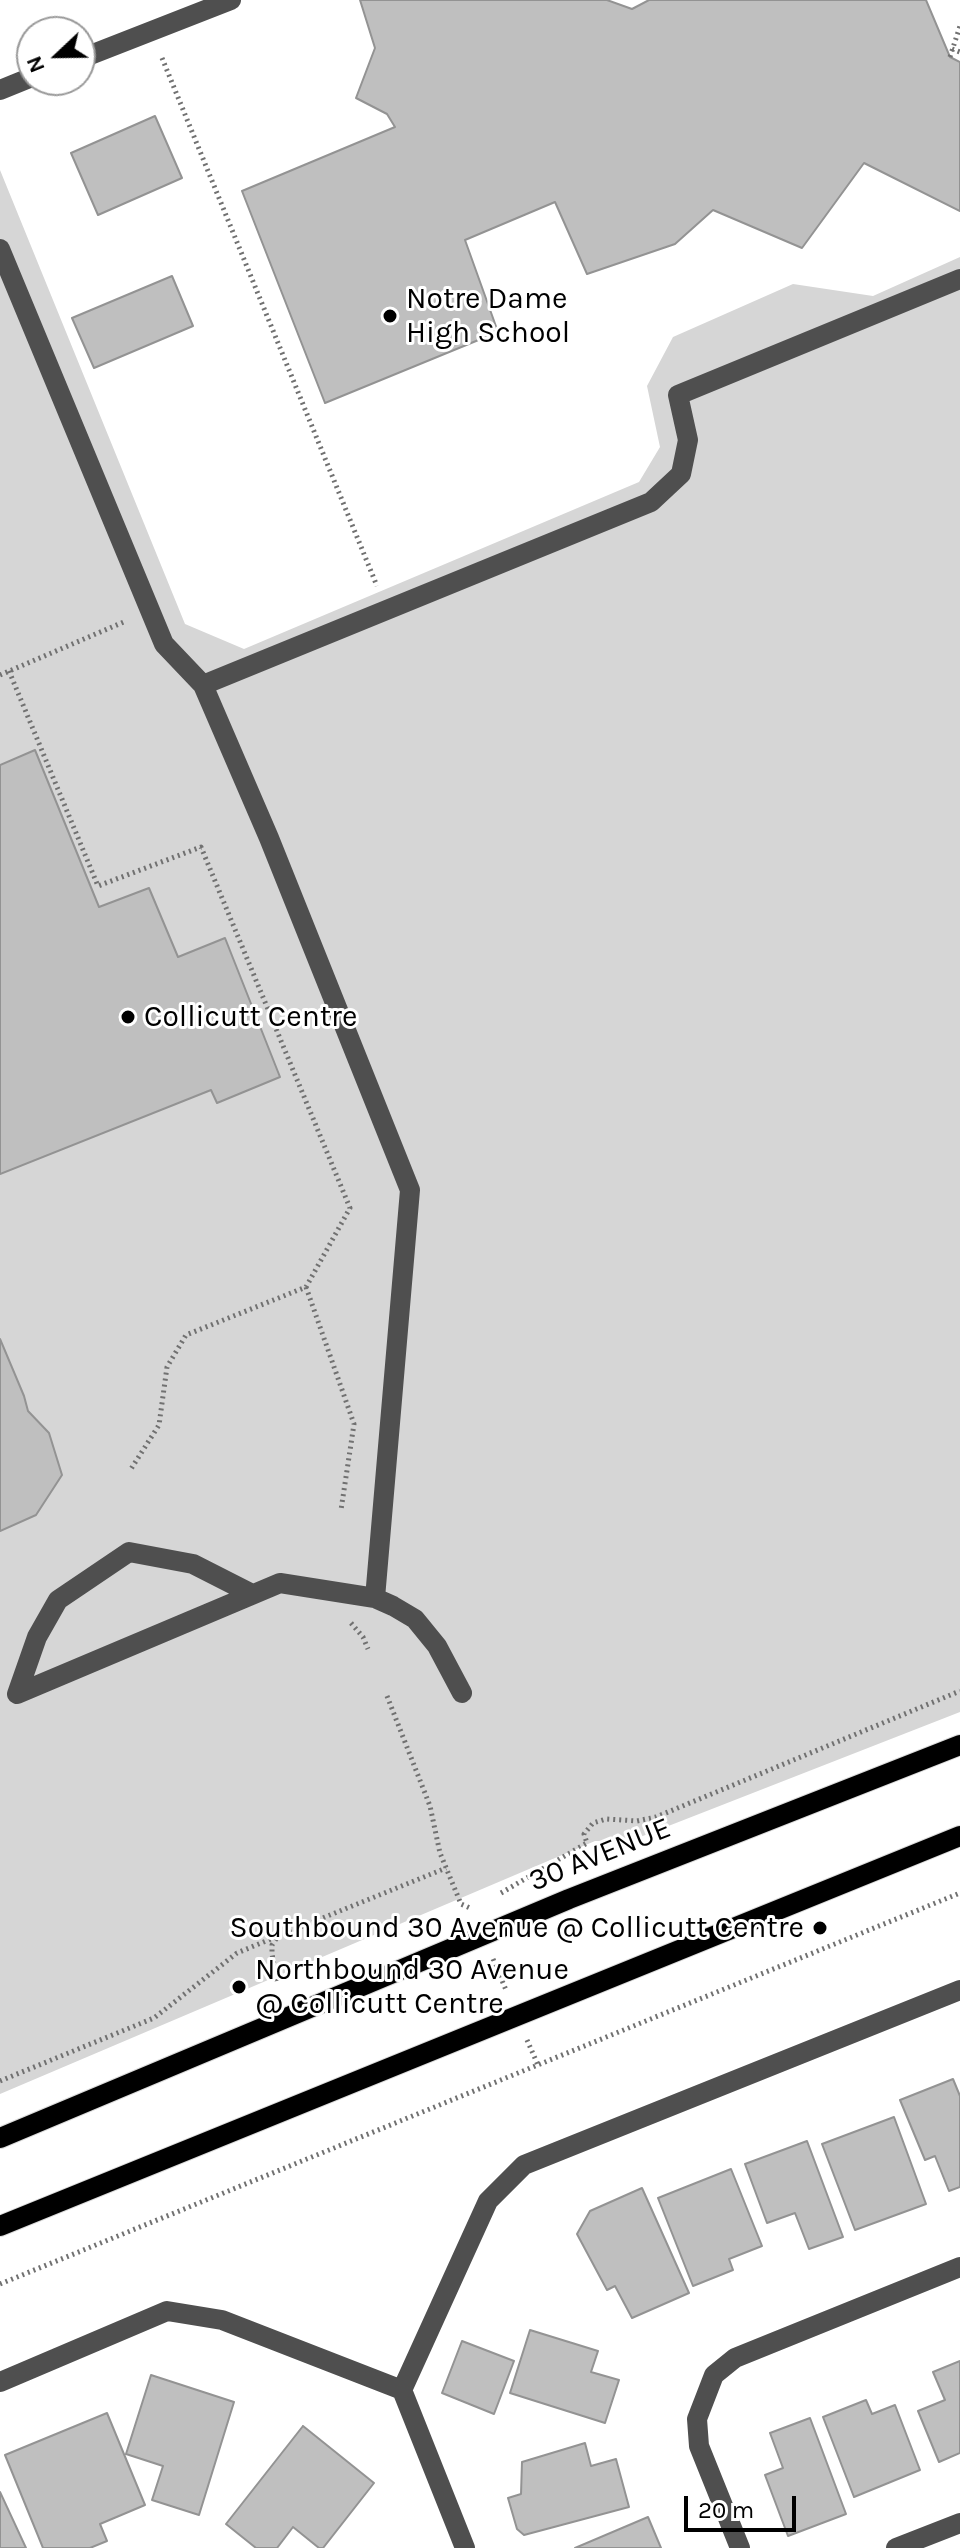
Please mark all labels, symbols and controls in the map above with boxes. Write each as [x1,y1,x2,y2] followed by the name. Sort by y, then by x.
[16,16,96,96] north arrow
[21,52,51,76] text: N
[406,281,570,352] place label: Notre Dame High School
[381,307,399,325] marker: Notre Dame High School
[144,999,357,1035] place label: Collicutt Centre
[119,1008,137,1026] marker: Collicutt Centre
[524,1810,676,1900] street label: 30 AVENUE
[230,1910,804,1946] place label: Southbound 30 Avenue @ Collicutt Centre
[811,1919,829,1937] marker: Southbound 30 Avenue @ Collicutt Centre
[255,1952,569,2022] place label: Northbound 30 Avenue @ Collicutt Centre
[230,1978,248,1996] marker: Northbound 30 Avenue @ Collicutt Centre
[688,2480,800,2530] scale bar
[698,2496,754,2524] text: 20 m

